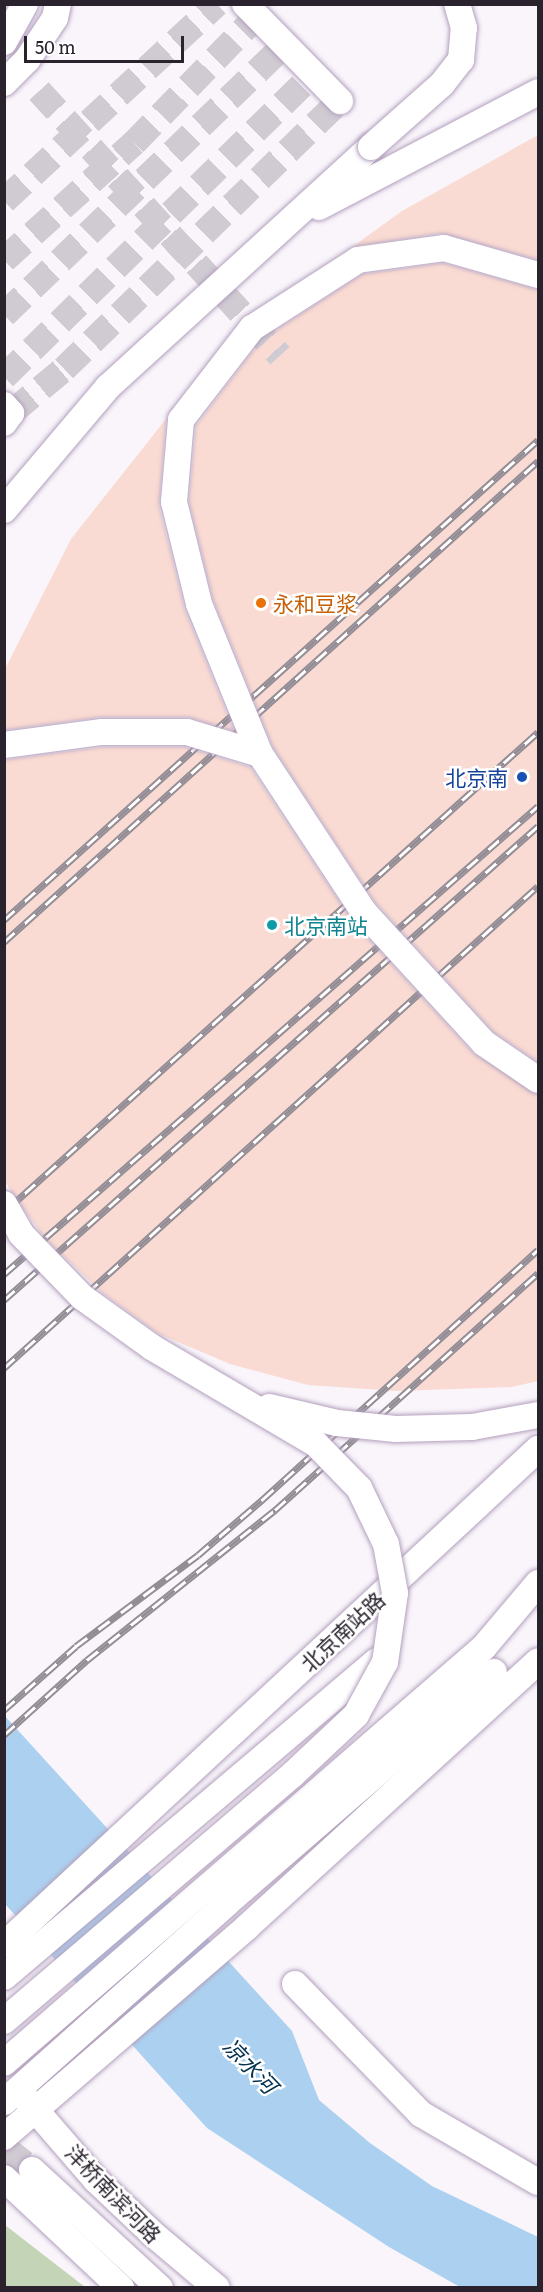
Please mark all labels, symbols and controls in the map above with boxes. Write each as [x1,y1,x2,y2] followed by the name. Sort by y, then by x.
[27,24,188,62] scale bar
[35,33,76,60] text: 50 m
[273,590,357,616] place label: 永和豆浆
[254,596,268,610] marker: 永和豆浆
[445,764,508,790] place label: 北京南
[513,768,531,786] marker: 北京南
[284,912,368,938] place label: 北京南站
[265,918,279,932] marker: 北京南站
[295,1586,389,1676] street label: 北京南站路
[219,2032,283,2098] water label: 凉水河
[61,2139,167,2247] street label: 洋桥南滨河路

